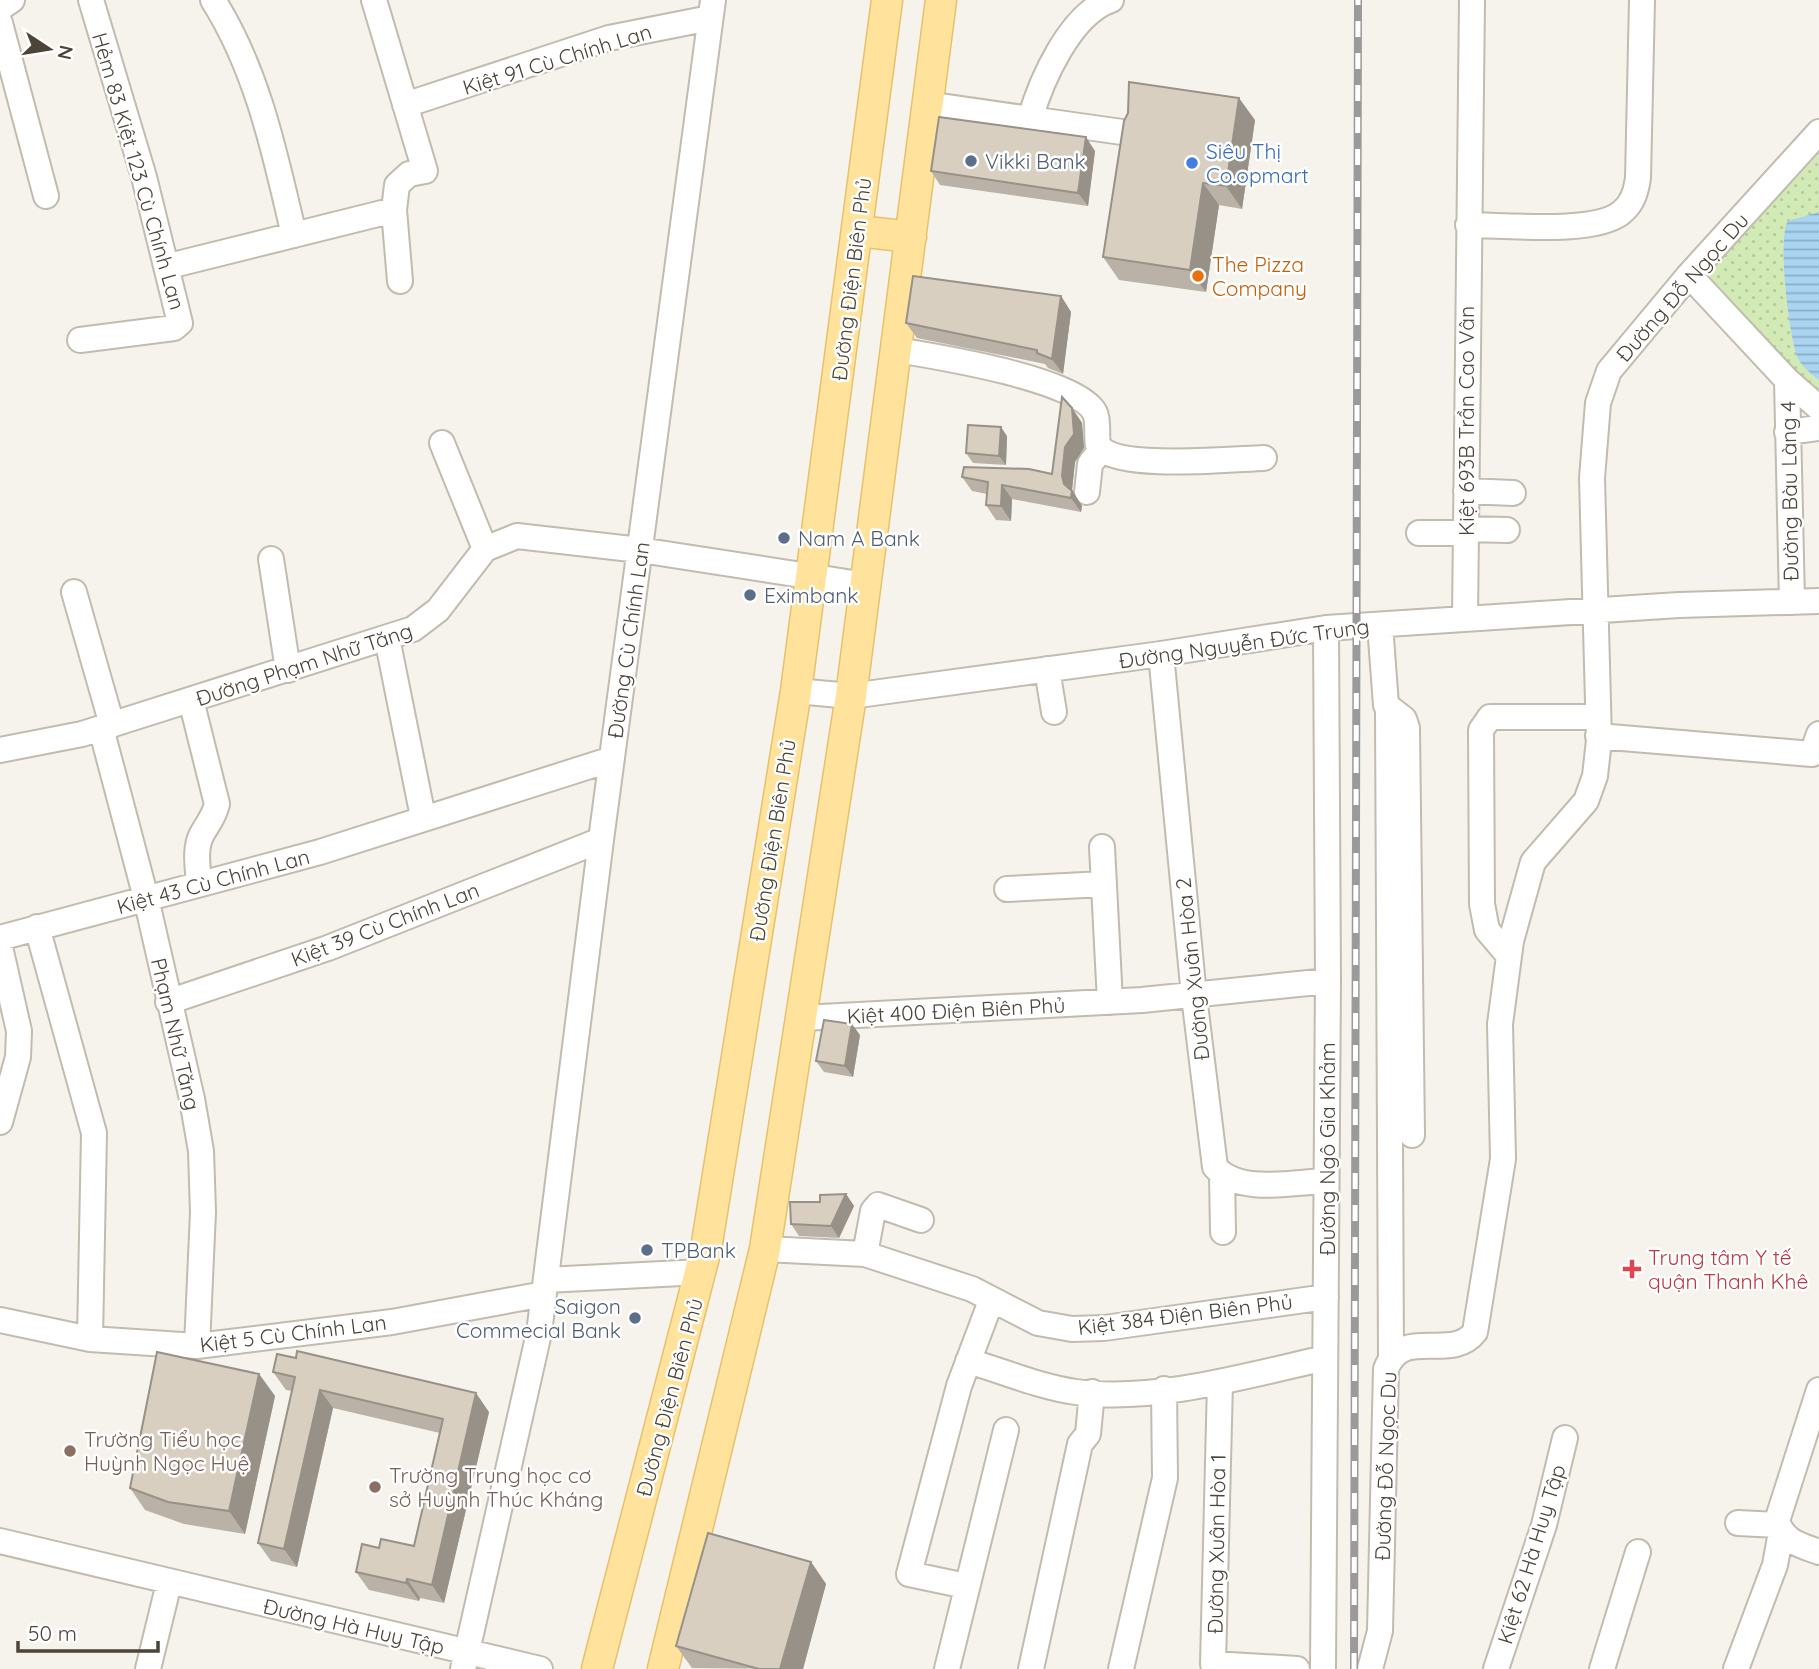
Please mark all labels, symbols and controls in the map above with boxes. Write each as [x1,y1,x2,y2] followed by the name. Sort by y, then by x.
[14,14,84,84] north arrow
[459,18,655,100] street label: Kiệt 91 Cù Chính Lan
[87,30,191,312] street label: Hẻm 83 Kiệt 123 Cù Chính Lan
[52,43,79,62] text: N
[1206,138,1309,188] place label: Siêu Thị Co.opmart
[985,148,1086,174] place label: Vikki Bank
[963,153,979,169] marker: Vikki Bank
[1184,155,1200,171] marker: Siêu Thị Co.opmart
[826,176,876,382] street label: Đường Điện Biên Phủ
[1610,207,1754,367] street label: Đường Đỗ Ngọc Du
[1212,251,1307,301] place label: The Pizza Company
[1190,268,1206,284] marker: The Pizza Company
[1453,306,1479,536] street label: Kiệt 693B Trần Cao Vân
[1774,401,1804,581] street label: Đường Bàu Làng 4
[798,525,920,551] place label: Nam A Bank
[776,530,792,546] marker: Nam A Bank
[601,540,655,740] street label: Đường Cù Chính Lan
[764,582,859,608] place label: Eximbank
[742,587,758,603] marker: Eximbank
[1117,613,1371,673] street label: Đường Nguyễn Đức Trung
[192,617,416,711] street label: Đường Phạm Nhữ Tăng
[743,737,801,943] street label: Đường Điện Biên Phủ
[114,843,312,919] street label: Kiệt 43 Cù Chính Lan
[287,876,483,972] street label: Kiệt 39 Cù Chính Lan
[1169,876,1215,1062] street label: Đường Xuân Hòa 2
[146,955,206,1113] street label: Phạm Nhữ Tăng
[846,991,1066,1029] street label: Kiệt 400 Điện Biên Phủ
[1314,1042,1340,1256] street label: Đường Ngô Gia Khảm
[661,1237,736,1263] place label: TPBank
[639,1242,655,1258] marker: TPBank
[1648,1244,1808,1294] place label: Trung tâm Y tế quận Thanh Khê
[1622,1259,1642,1279] marker: Trung tâm Y tế quận Thanh Khê
[1076,1288,1294,1340] street label: Kiệt 384 Điện Biên Phủ
[456,1293,621,1343] place label: Saigon Commecial Bank
[630,1295,708,1499] street label: Đường Điện Biên Phủ
[198,1309,388,1357] street label: Kiệt 5 Cù Chính Lan
[627,1310,643,1326] marker: Saigon Commecial Bank
[1369,1371,1401,1561] street label: Đường Đỗ Ngọc Du
[84,1426,249,1476] place label: Trường Tiểu học Huỳnh Ngọc Huệ
[62,1443,78,1459] marker: Trường Tiểu học Huỳnh Ngọc Huệ
[1201,1454,1231,1634] street label: Đường Xuân Hòa 1
[1491,1461,1571,1647] street label: Kiệt 62 Hà Huy Tập
[389,1462,603,1512] place label: Trường Trung học cơ sở Huỳnh Thúc Kháng
[367,1479,383,1495] marker: Trường Trung học cơ sở Huỳnh Thúc Kháng
[261,1593,447,1659] street label: Đường Hà Huy Tập
[18,1610,158,1654] scale bar
[28,1620,77,1646] text: 50 m

